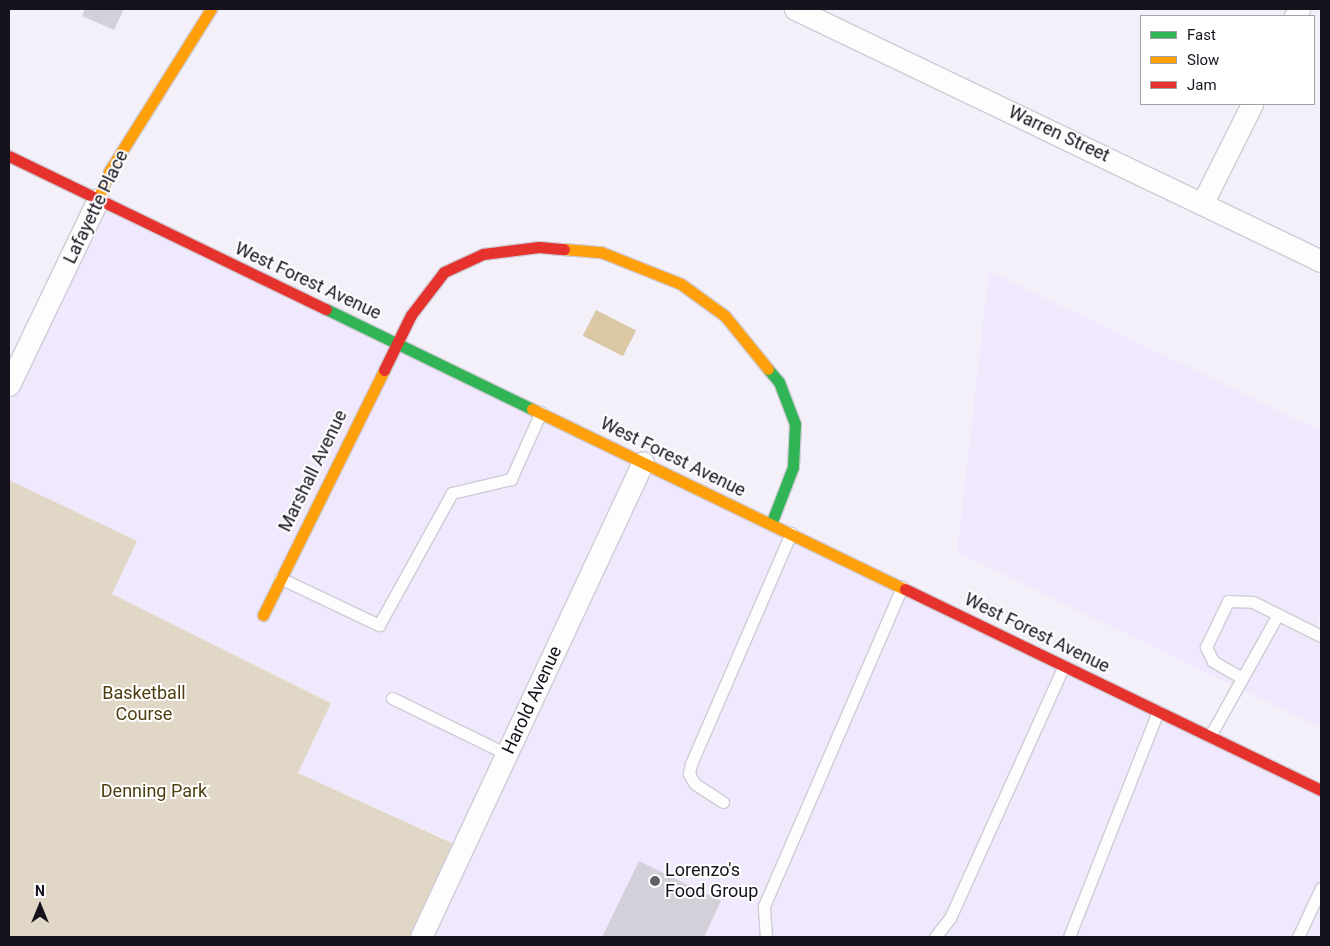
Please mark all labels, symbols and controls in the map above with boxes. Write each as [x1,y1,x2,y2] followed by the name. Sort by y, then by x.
[1140,15,1315,105] legend
[1187,26,1216,44] text: Fast
[1187,51,1219,69] text: Slow
[1187,76,1217,94] text: Jam
[1005,101,1113,167] street label: Warren Street
[59,147,133,267] street label: Lafayette Place
[231,238,385,324] street label: West Forest Avenue
[274,407,352,535] street label: Marshall Avenue
[597,412,749,502] street label: West Forest Avenue
[961,588,1113,678] street label: West Forest Avenue
[498,643,566,757] street label: Harold Avenue
[102,683,186,726] park label: Basketball Course
[101,780,207,802] park label: Denning Park
[665,860,758,902] place label: Lorenzo's Food Group
[649,875,661,887] marker: Lorenzo's Food Group
[15,881,65,931] north arrow
[35,883,45,899] text: N

